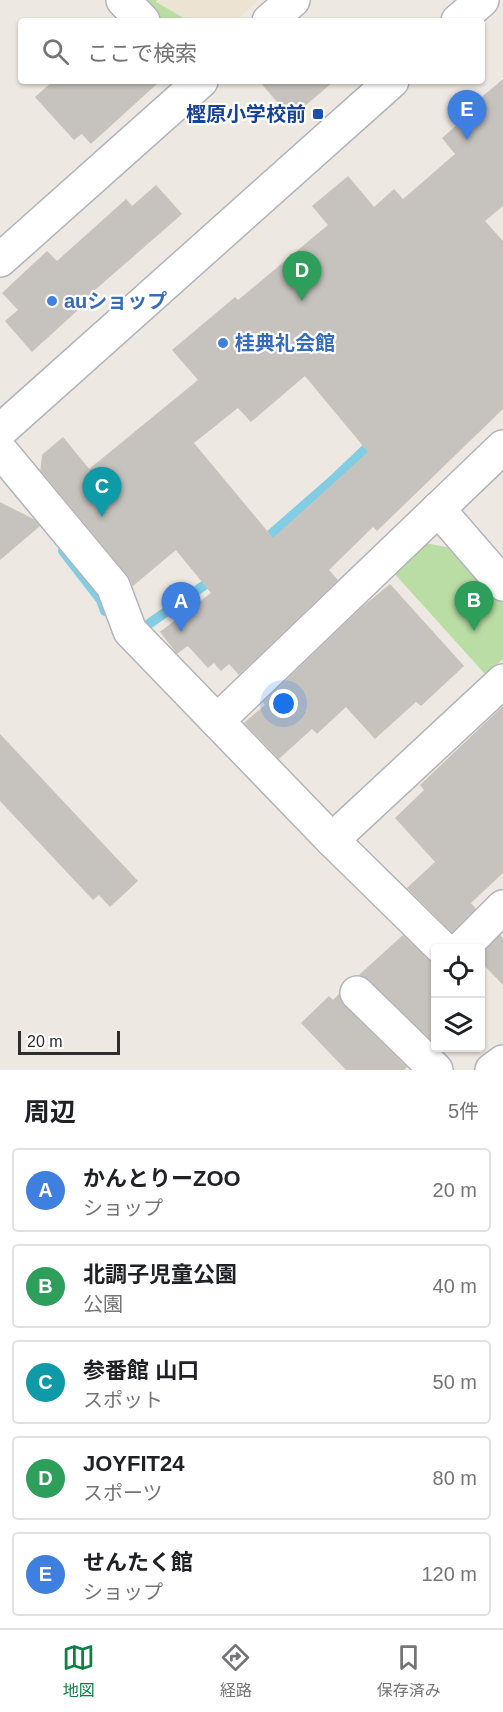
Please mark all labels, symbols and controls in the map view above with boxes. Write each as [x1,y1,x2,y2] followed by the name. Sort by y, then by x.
[18,18,485,84] search box
[39,35,72,68] icon: search
[87,41,197,66] text: ここで検索
[448,90,486,140] pin: E
[186,103,306,125] place label: 樫原小学校前
[311,107,325,121] marker: 樫原小学校前
[282,252,322,301] pin: D
[64,290,167,312] place label: auショップ
[45,294,59,308] marker: auショップ
[235,332,335,354] place label: 桂典礼会館
[216,336,230,350] marker: 桂典礼会館
[82,468,122,517] pin: C
[162,582,201,632] pin: A
[454,582,494,631] pin: B
[269,689,298,718] your location
[431,944,485,1052] map controls
[431,944,485,998] button: locate
[431,998,485,1052] button: layers
[18,1028,120,1056] scale bar
[27,1033,63,1050] text: 20 m
[24,1097,76,1127] text: 周辺
[448,1100,479,1122] text: 5件
[83,1166,241,1191] text: かんとりーZOO
[38,1179,53,1201] text: A
[433,1179,477,1201] text: 20 m
[83,1197,163,1219] text: ショップ
[83,1262,237,1287] text: 北調子児童公園
[38,1275,53,1297] text: B
[433,1275,477,1297] text: 40 m
[83,1293,123,1315] text: 公園
[83,1358,199,1383] text: 参番館 山口
[38,1371,53,1393] text: C
[433,1371,477,1393] text: 50 m
[83,1389,163,1411] text: スポット
[83,1451,184,1476] text: JOYFIT24
[38,1467,53,1489] text: D
[433,1467,477,1489] text: 80 m
[83,1482,163,1504] text: スポーツ
[83,1550,193,1575] text: せんたく館
[39,1563,52,1585] text: E
[421,1563,477,1585] text: 120 m
[83,1581,163,1603] text: ショップ
[62,1641,95,1701] tab: 地図
[219,1641,252,1701] tab: 経路
[377,1641,441,1701] tab: 保存済み

